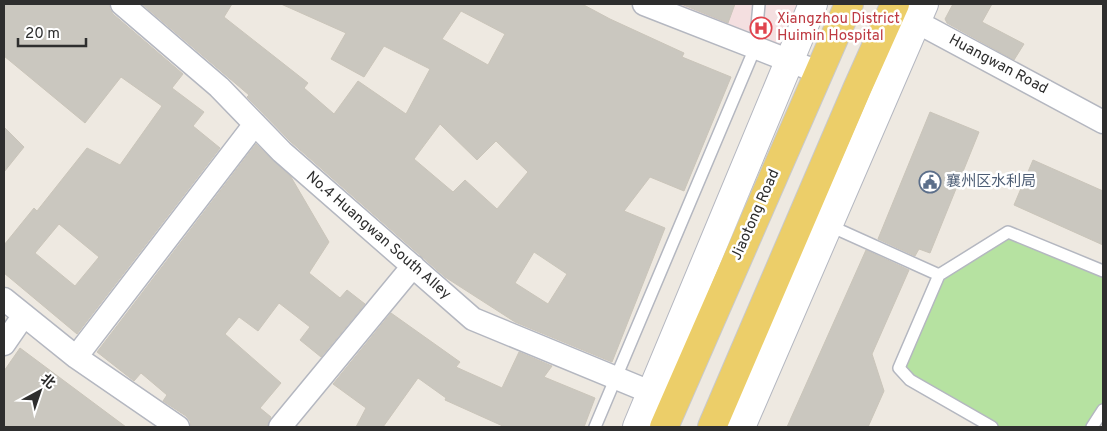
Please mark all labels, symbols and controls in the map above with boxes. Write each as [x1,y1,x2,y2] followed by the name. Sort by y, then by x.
[777,10,900,46] place label: Xiangzhou District Huimin Hospital
[18,15,85,47] scale bar
[749,16,773,40] hospital icon: Xiangzhou District Huimin Hospital
[25,25,60,44] text: 20 m
[945,31,1051,99] street label: Huangwan Road
[727,167,785,263] street label: Jiaotong Road
[302,168,454,304] street label: No.4 Huangwan South Alley
[918,170,942,194] public building icon: 襄州区水利局
[946,172,1036,192] place label: 襄州区水利局
[15,366,65,416] north arrow
[37,371,58,393] text: 北

